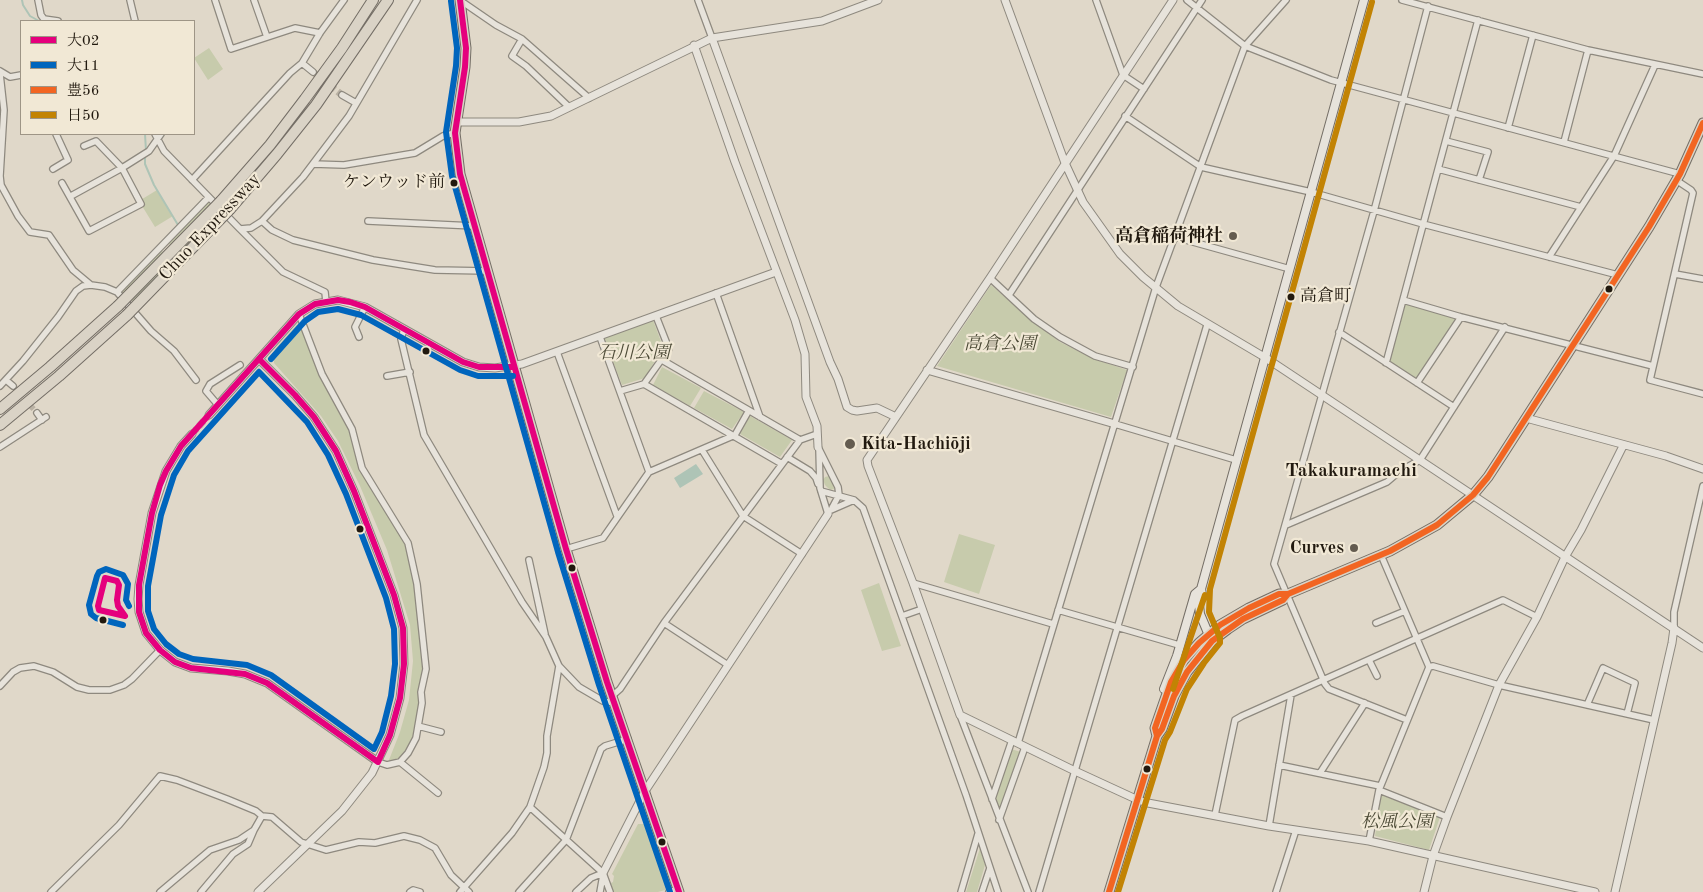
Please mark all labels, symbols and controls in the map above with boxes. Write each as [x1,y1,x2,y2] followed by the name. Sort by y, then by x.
[20,20,195,135] legend
[67,34,99,49] text: 大02
[67,59,99,74] text: 大11
[67,84,99,99] text: 豊56
[67,109,99,124] text: 日50
[155,169,265,285] street label: Chuo Expressway
[343,173,445,193] place label: ケンウッド前
[449,178,459,188] marker: ケンウッド前
[1115,225,1223,247] place label: 高倉稲荷神社
[1227,230,1239,242] marker: 高倉稲荷神社
[1604,284,1614,294] unlabelled marker
[1300,287,1351,307] place label: 高倉町
[1286,292,1296,302] marker: 高倉町
[964,333,1036,355] park label: 高倉公園
[598,342,670,364] park label: 石川公園
[421,346,431,356] unlabelled marker
[861,433,971,455] place label: Kita-Hachiōji
[843,437,857,451] marker: Kita-Hachiōji
[1285,460,1417,482] district label: Takakuramachi
[355,524,365,534] unlabelled marker
[1290,537,1344,559] place label: Curves
[1348,542,1360,554] marker: Curves
[567,563,577,573] unlabelled marker
[98,615,108,625] unlabelled marker
[1142,764,1152,774] unlabelled marker
[1361,811,1433,833] park label: 松風公園
[657,837,667,847] unlabelled marker

